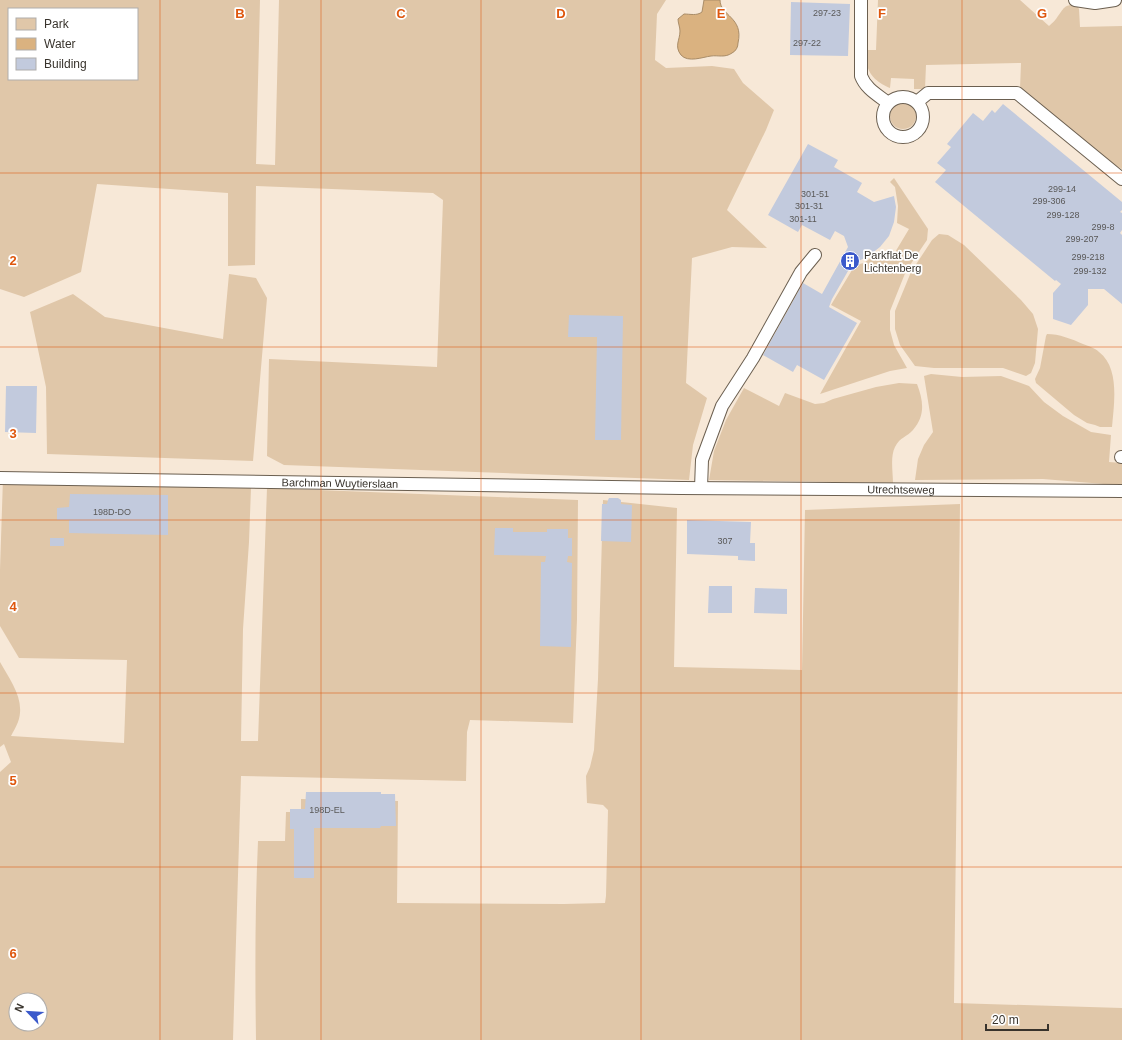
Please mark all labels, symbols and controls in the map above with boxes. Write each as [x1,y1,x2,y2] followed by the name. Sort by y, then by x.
[235,6,245,21] text: B
[396,6,406,21] text: C
[556,6,566,21] text: D
[717,6,726,21] text: E
[878,6,886,21] text: F
[1037,6,1047,21] text: G
[8,8,138,80] legend
[813,8,841,18] house number: 297-23
[44,17,70,31] text: Park
[44,37,76,51] text: Water
[793,38,821,48] house number: 297-22
[44,57,87,71] text: Building
[1048,184,1076,194] house number: 299-14
[801,189,829,199] house number: 301-51
[1032,196,1066,206] house number: 299-306
[795,201,823,211] house number: 301-31
[1046,210,1080,220] house number: 299-128
[789,214,817,224] house number: 301-11
[1091,222,1115,232] house number: 299-8
[1065,234,1099,244] house number: 299-207
[864,249,922,274] place label: Parkflat De Lichtenberg
[839,250,861,272] building icon: Parkflat De Lichtenberg
[1071,252,1105,262] house number: 299-218
[9,253,17,268] text: 2
[1073,266,1107,276] house number: 299-132
[9,426,17,441] text: 3
[282,476,398,490] street label: Barchman Wuytierslaan
[867,483,935,496] street label: Utrechtseweg
[93,507,131,517] house number: 198D-DO
[717,536,733,546] house number: 307
[9,599,17,614] text: 4
[9,773,17,788] text: 5
[309,805,345,815] house number: 198D-EL
[9,946,17,961] text: 6
[8,992,48,1032] north arrow
[12,1002,26,1014] text: N
[986,1006,1048,1032] scale bar
[992,1013,1019,1027] text: 20 m

